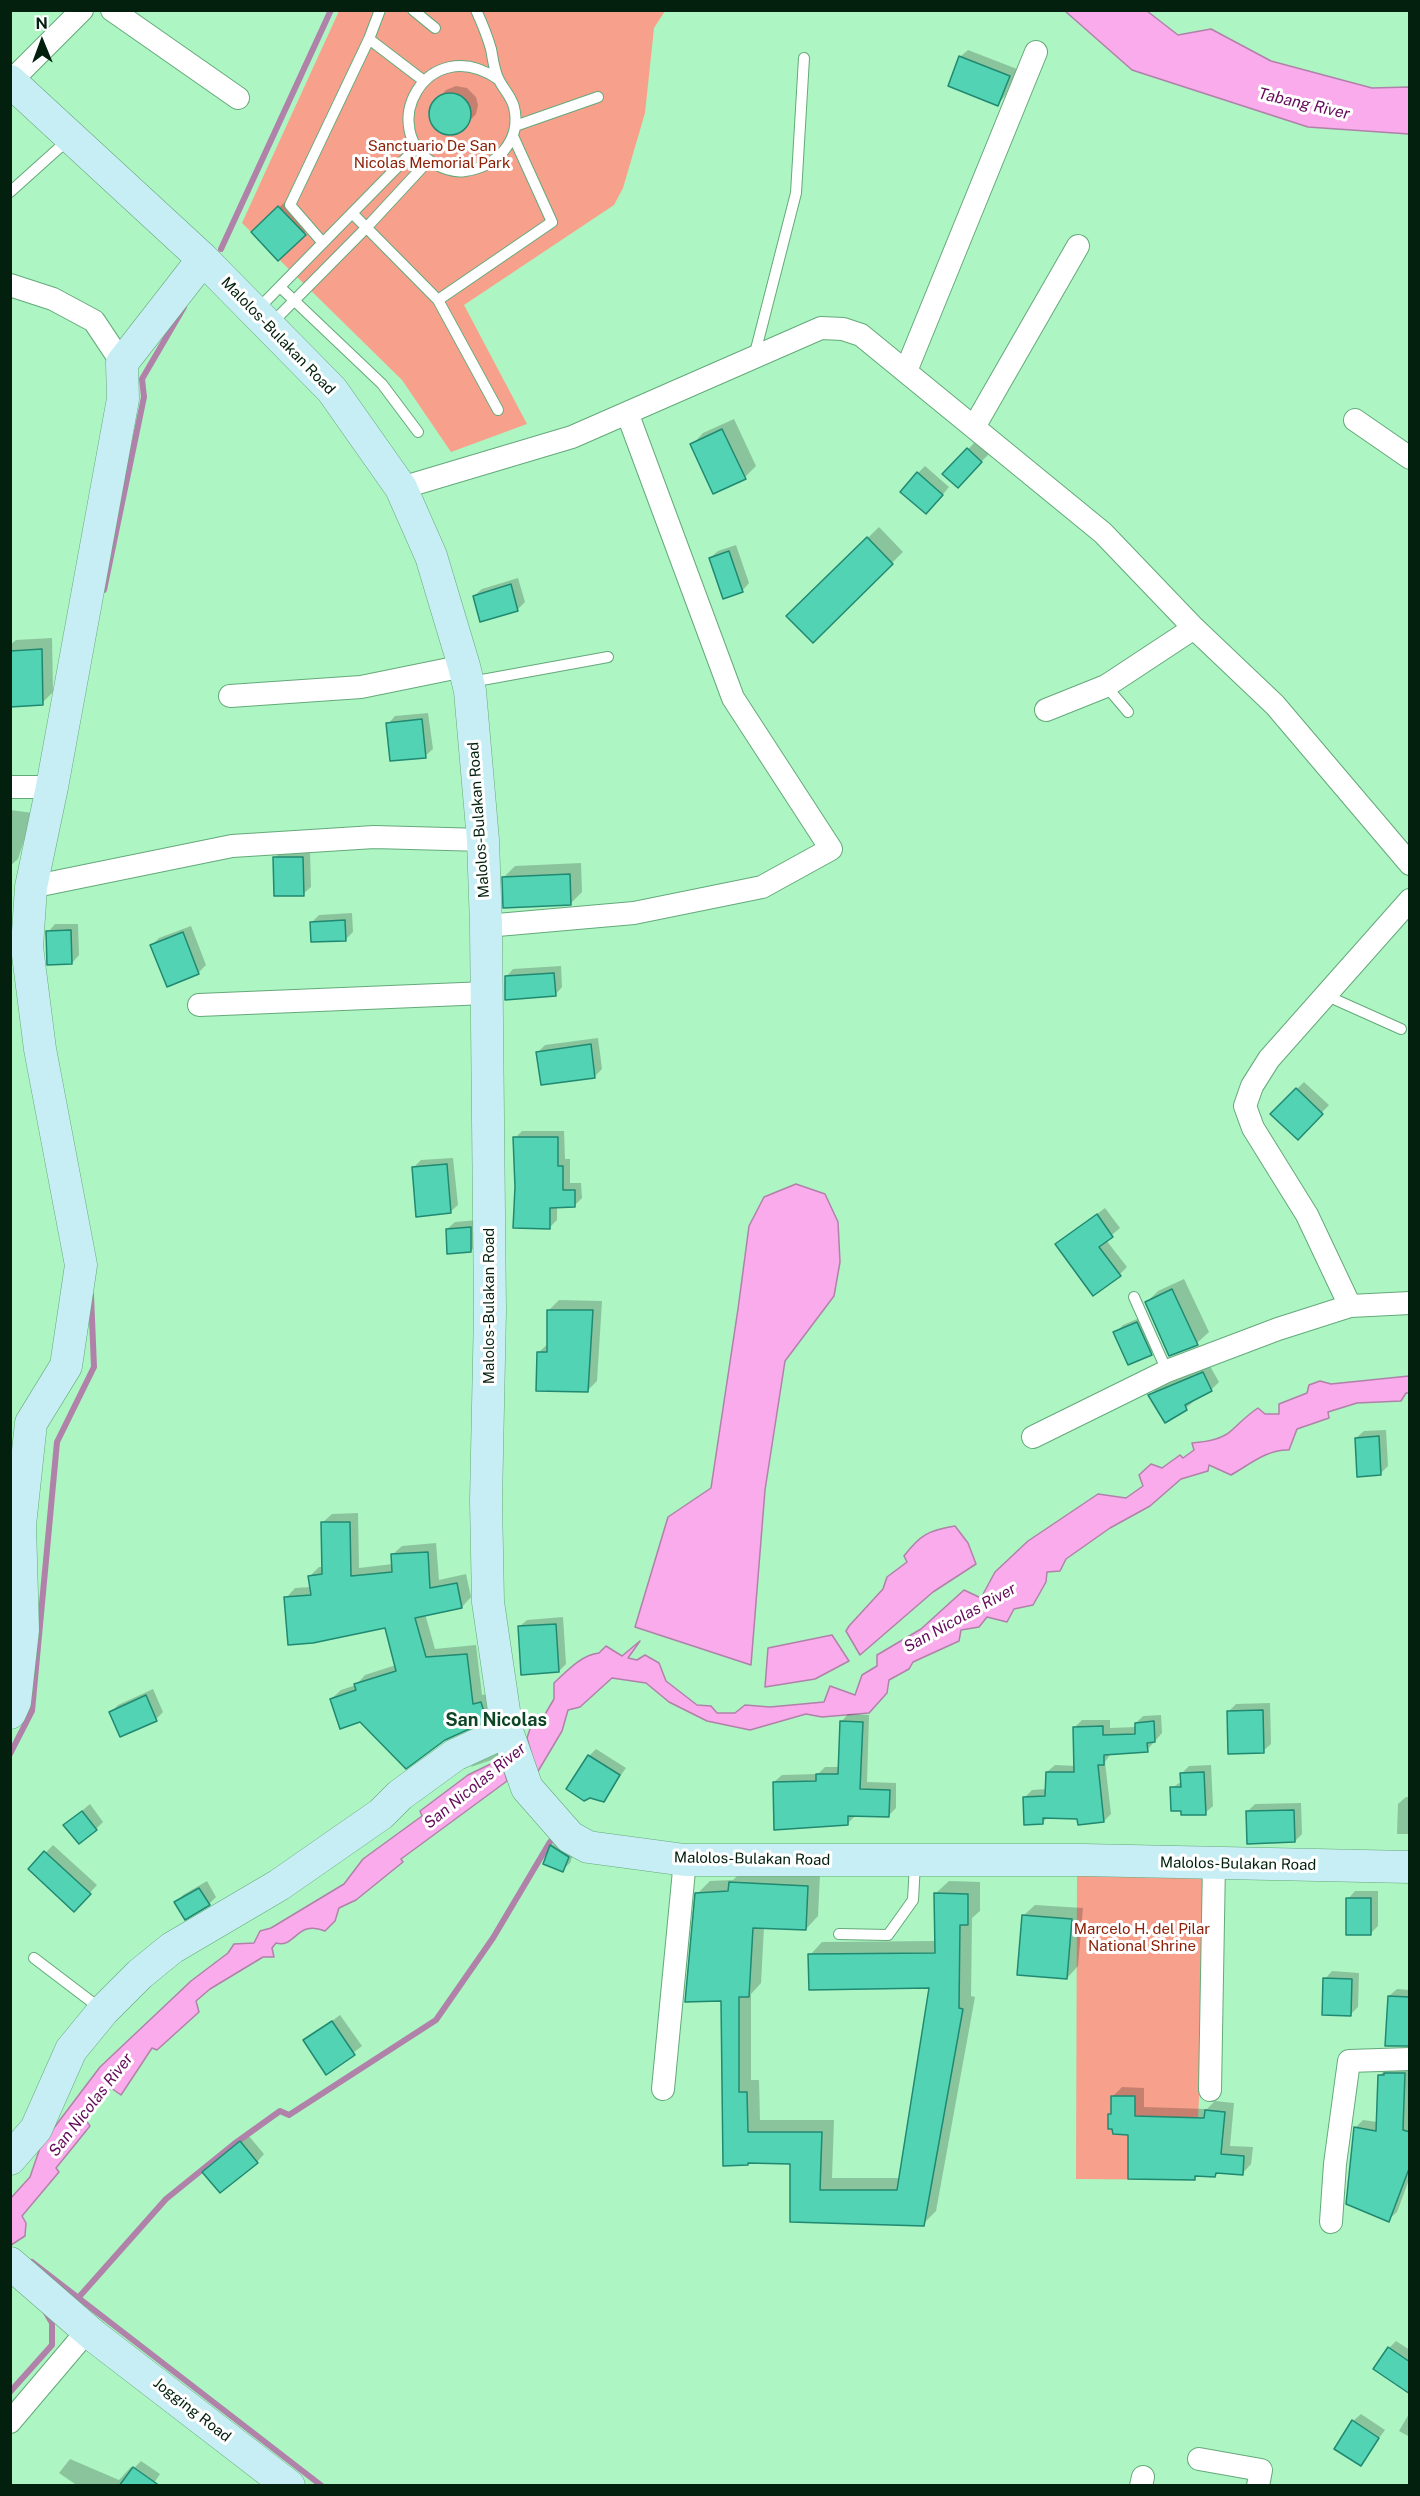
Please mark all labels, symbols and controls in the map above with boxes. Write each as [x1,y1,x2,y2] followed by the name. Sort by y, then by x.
[12,12,72,72] north arrow
[35,14,48,33] text: N
[1256,84,1352,124] water label: Tabang River
[354,137,510,172] park label: Sanctuario De San Nicolas Memorial Park
[217,273,339,399] street label: Malolos-Bulakan Road
[465,741,493,899] street label: Malolos-Bulakan Road
[480,1228,498,1384] street label: Malolos-Bulakan Road
[900,1579,1020,1657] water label: San Nicolas River
[445,1709,547,1731] district label: San Nicolas
[420,1739,530,1833] water label: San Nicolas River
[674,1849,830,1869] street label: Malolos-Bulakan Road
[1160,1854,1316,1874] street label: Malolos-Bulakan Road
[1074,1920,1210,1955] park label: Marcelo H. del Pilar National Shrine
[45,2050,137,2160] water label: San Nicolas River
[150,2374,234,2446] street label: Jogging Road

